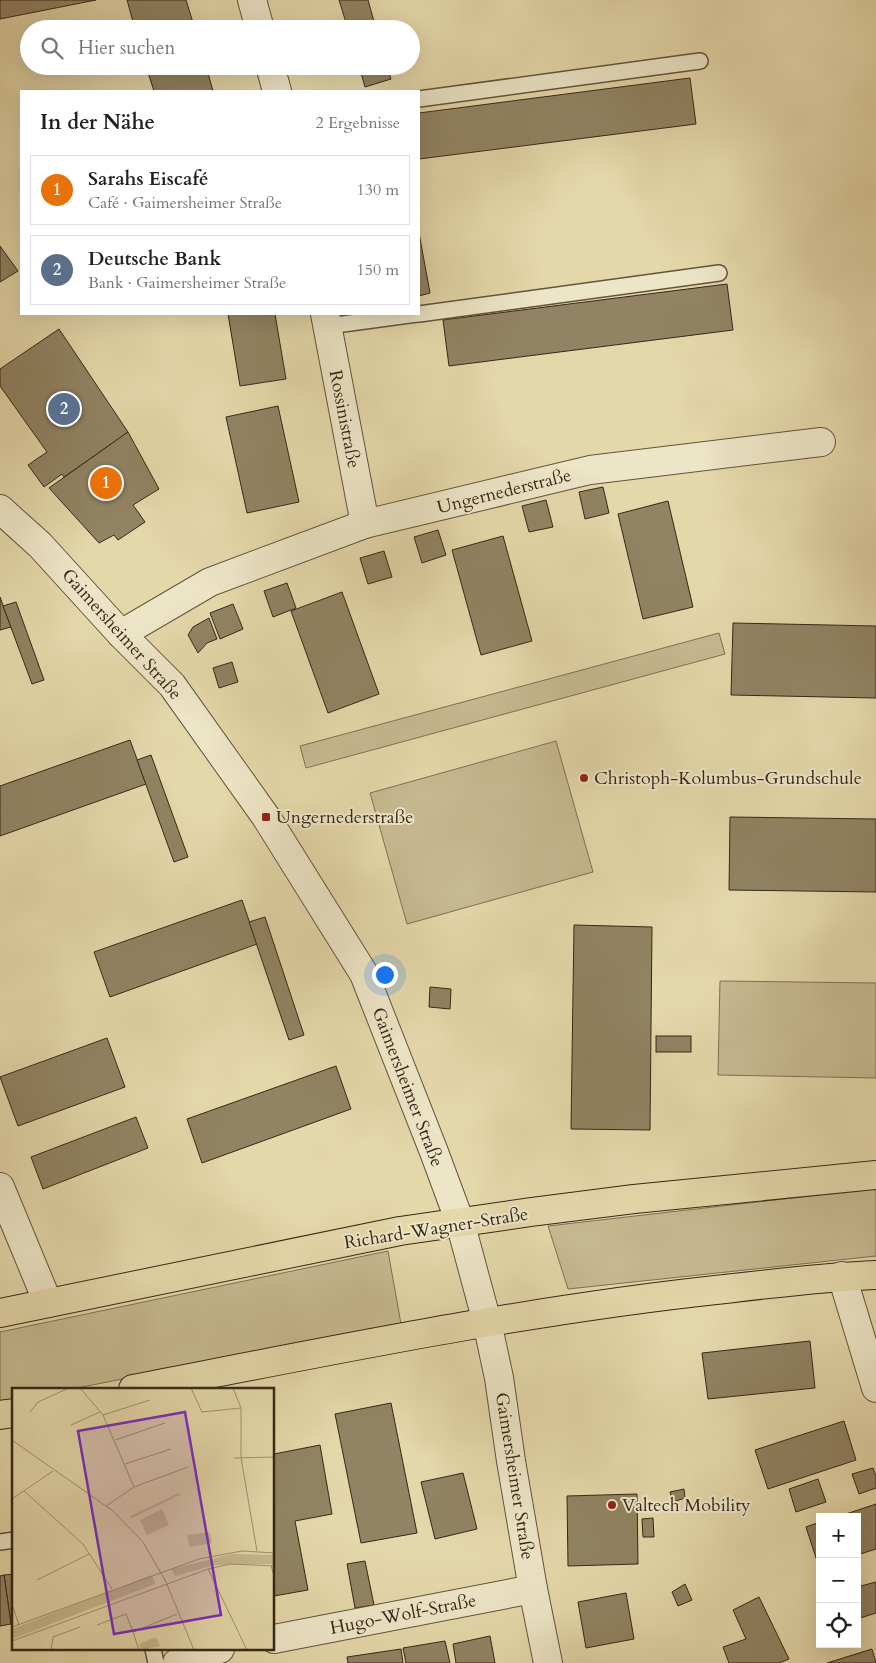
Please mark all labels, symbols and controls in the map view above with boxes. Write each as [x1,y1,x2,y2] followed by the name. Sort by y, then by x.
[20,20,420,75] search box
[38,34,66,62] icon: search
[78,35,175,61] text: Hier suchen
[40,108,155,137] text: In der Nähe
[315,112,400,134] text: 2 Ergebnisse
[88,166,208,192] text: Sarahs Eiscafé
[53,179,61,201] text: 1
[357,179,399,201] text: 130 m
[88,192,282,214] text: Café · Gaimersheimer Straße
[88,246,221,272] text: Deutsche Bank
[53,259,61,281] text: 2
[357,259,399,281] text: 150 m
[88,272,286,294] text: Bank · Gaimersheimer Straße
[323,368,366,470] street label: Rossinistraße
[48,390,80,428] pin: 2
[434,463,574,520] street label: Ungernederstraße
[90,464,122,502] pin: 1
[56,563,187,705] street label: Gaimersheimer Straße
[594,766,862,791] place label: Christoph-Kolumbus-Grundschule
[578,772,590,784] marker: Christoph-Kolumbus-Grundschule
[276,805,413,830] place label: Ungernederstraße
[260,811,272,823] marker: Ungernederstraße
[372,962,398,988] your location
[366,1004,449,1171] street label: Gaimersheimer Straße
[342,1202,530,1255] street label: Richard-Wagner-Straße
[12,1388,275,1650] inset map
[489,1391,540,1561] street label: Gaimersheimer Straße
[622,1493,751,1518] place label: Valtech Mobility
[606,1499,618,1511] marker: Valtech Mobility
[816,1513,861,1648] map controls
[816,1513,861,1558] button: +
[816,1558,861,1603] button: −
[328,1588,478,1641] street label: Hugo-Wolf-Straße
[816,1603,861,1648] button: locate

